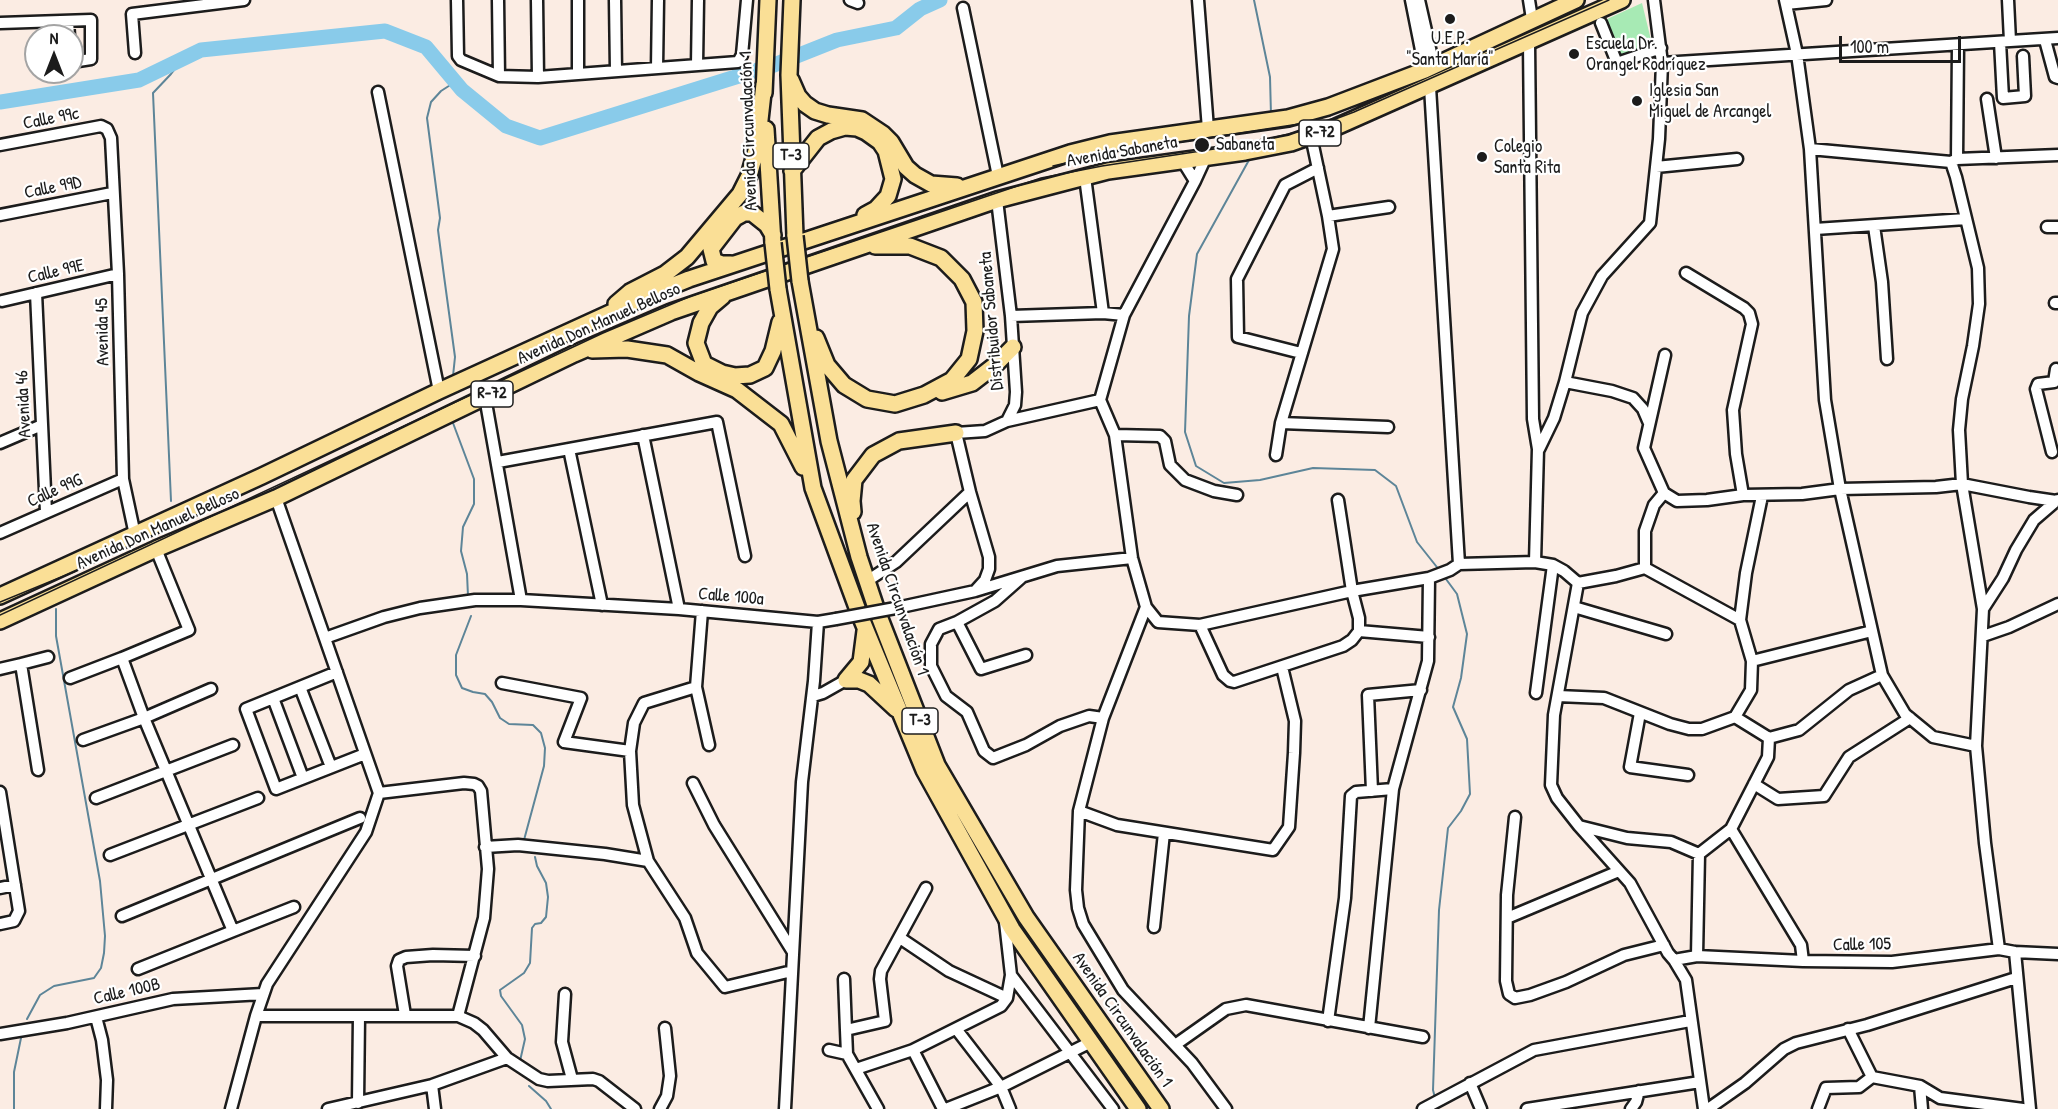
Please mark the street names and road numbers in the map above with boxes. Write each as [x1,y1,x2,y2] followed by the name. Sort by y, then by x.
[735,51,763,211] street label: Avenida Circunvalación 1
[21,103,81,135] street label: Calle 99c
[1299,120,1341,146] road number: R-72
[1065,132,1179,172] street label: Avenida Sabaneta
[773,143,809,169] road number: T-3
[23,172,83,204] street label: Calle 99D
[975,251,1009,391] street label: Distribuidor Sabaneta
[26,255,86,289] street label: Calle 99E
[514,278,684,370] street label: Avenida Don Manuel Belloso
[92,298,114,366] street label: Avenida 45
[11,370,37,438] street label: Avenida 46
[471,381,513,407] road number: R-72
[24,469,86,513] street label: Calle 99G
[73,483,243,575] street label: Avenida Don Manuel Belloso
[861,520,933,678] street label: Avenida Circunvalación 1
[697,583,765,611] street label: Calle 100a
[902,708,938,734] road number: T-3
[1833,934,1891,956] street label: Calle 105
[1067,948,1177,1092] street label: Avenida Circunvalación 1
[92,974,162,1010] street label: Calle 100B

